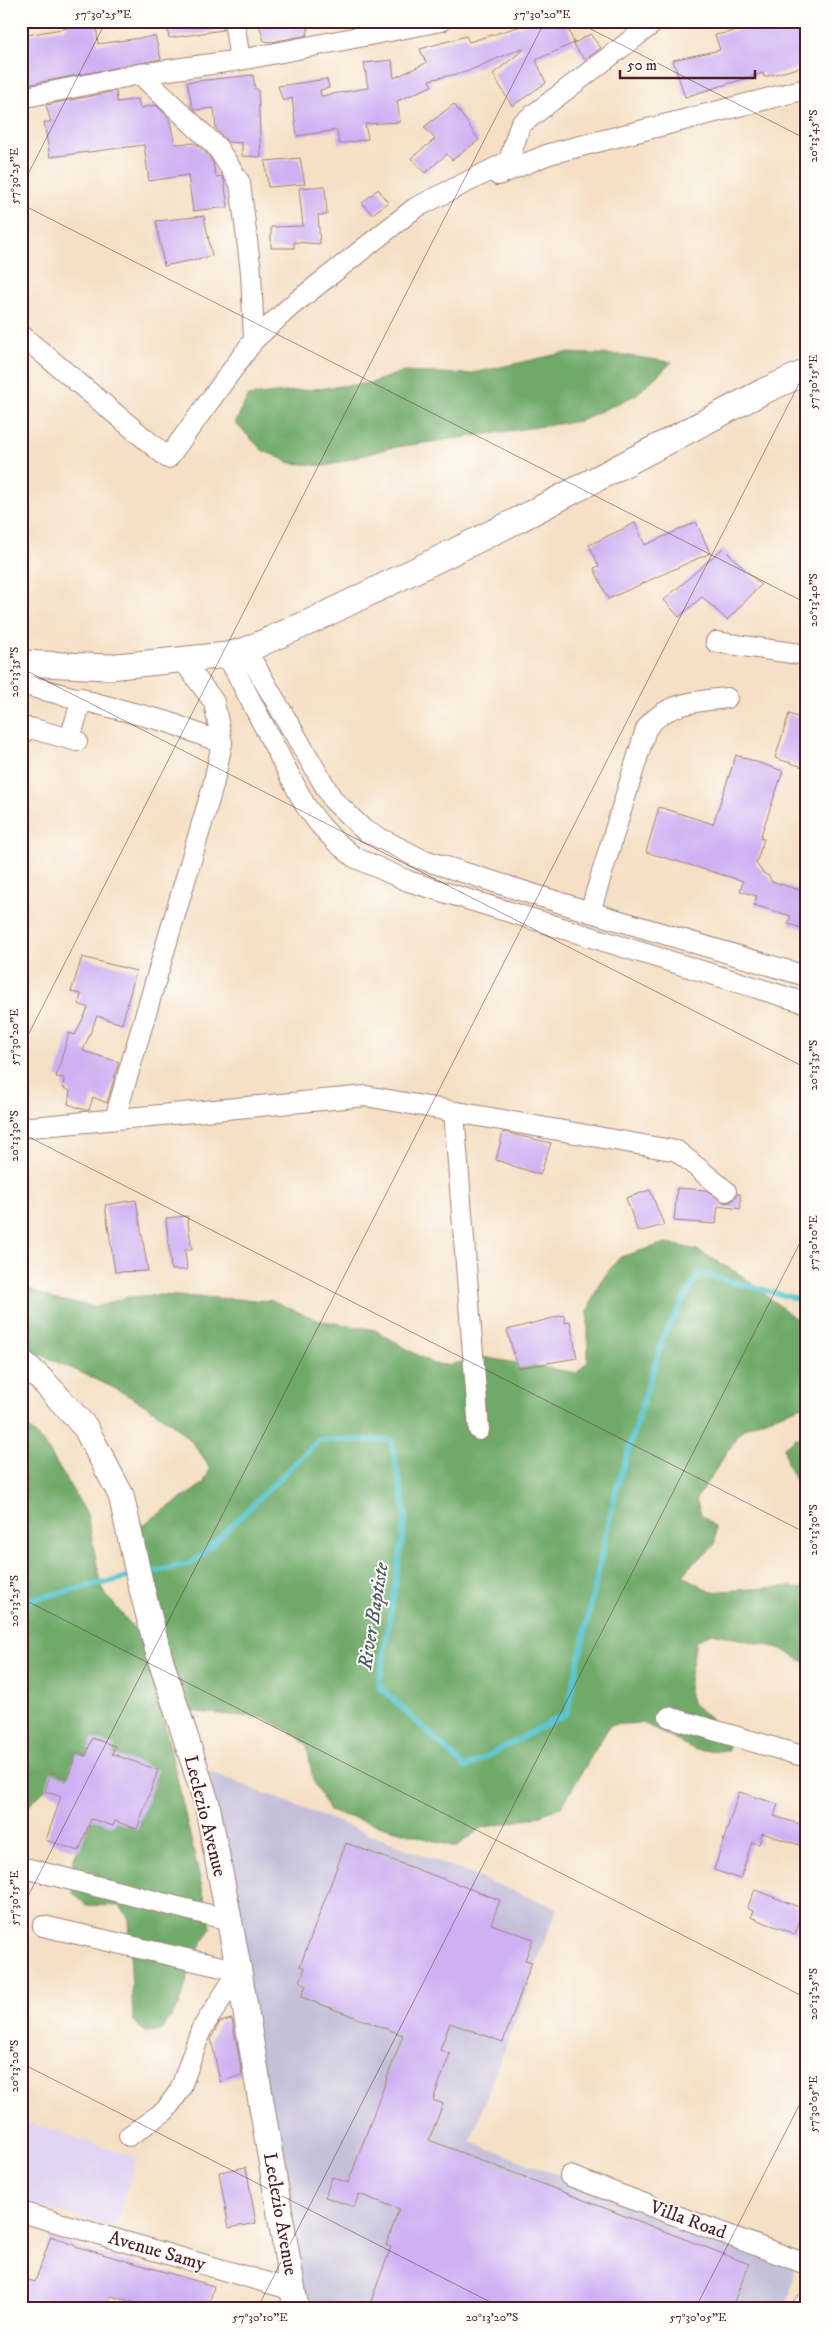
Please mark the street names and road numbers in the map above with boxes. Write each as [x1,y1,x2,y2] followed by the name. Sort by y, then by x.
[179,1753,231,1879] street label: Leclezio Avenue
[258,2151,302,2277] street label: Leclezio Avenue
[646,2195,730,2245] street label: Villa Road
[106,2226,209,2276] street label: Avenue Samy

